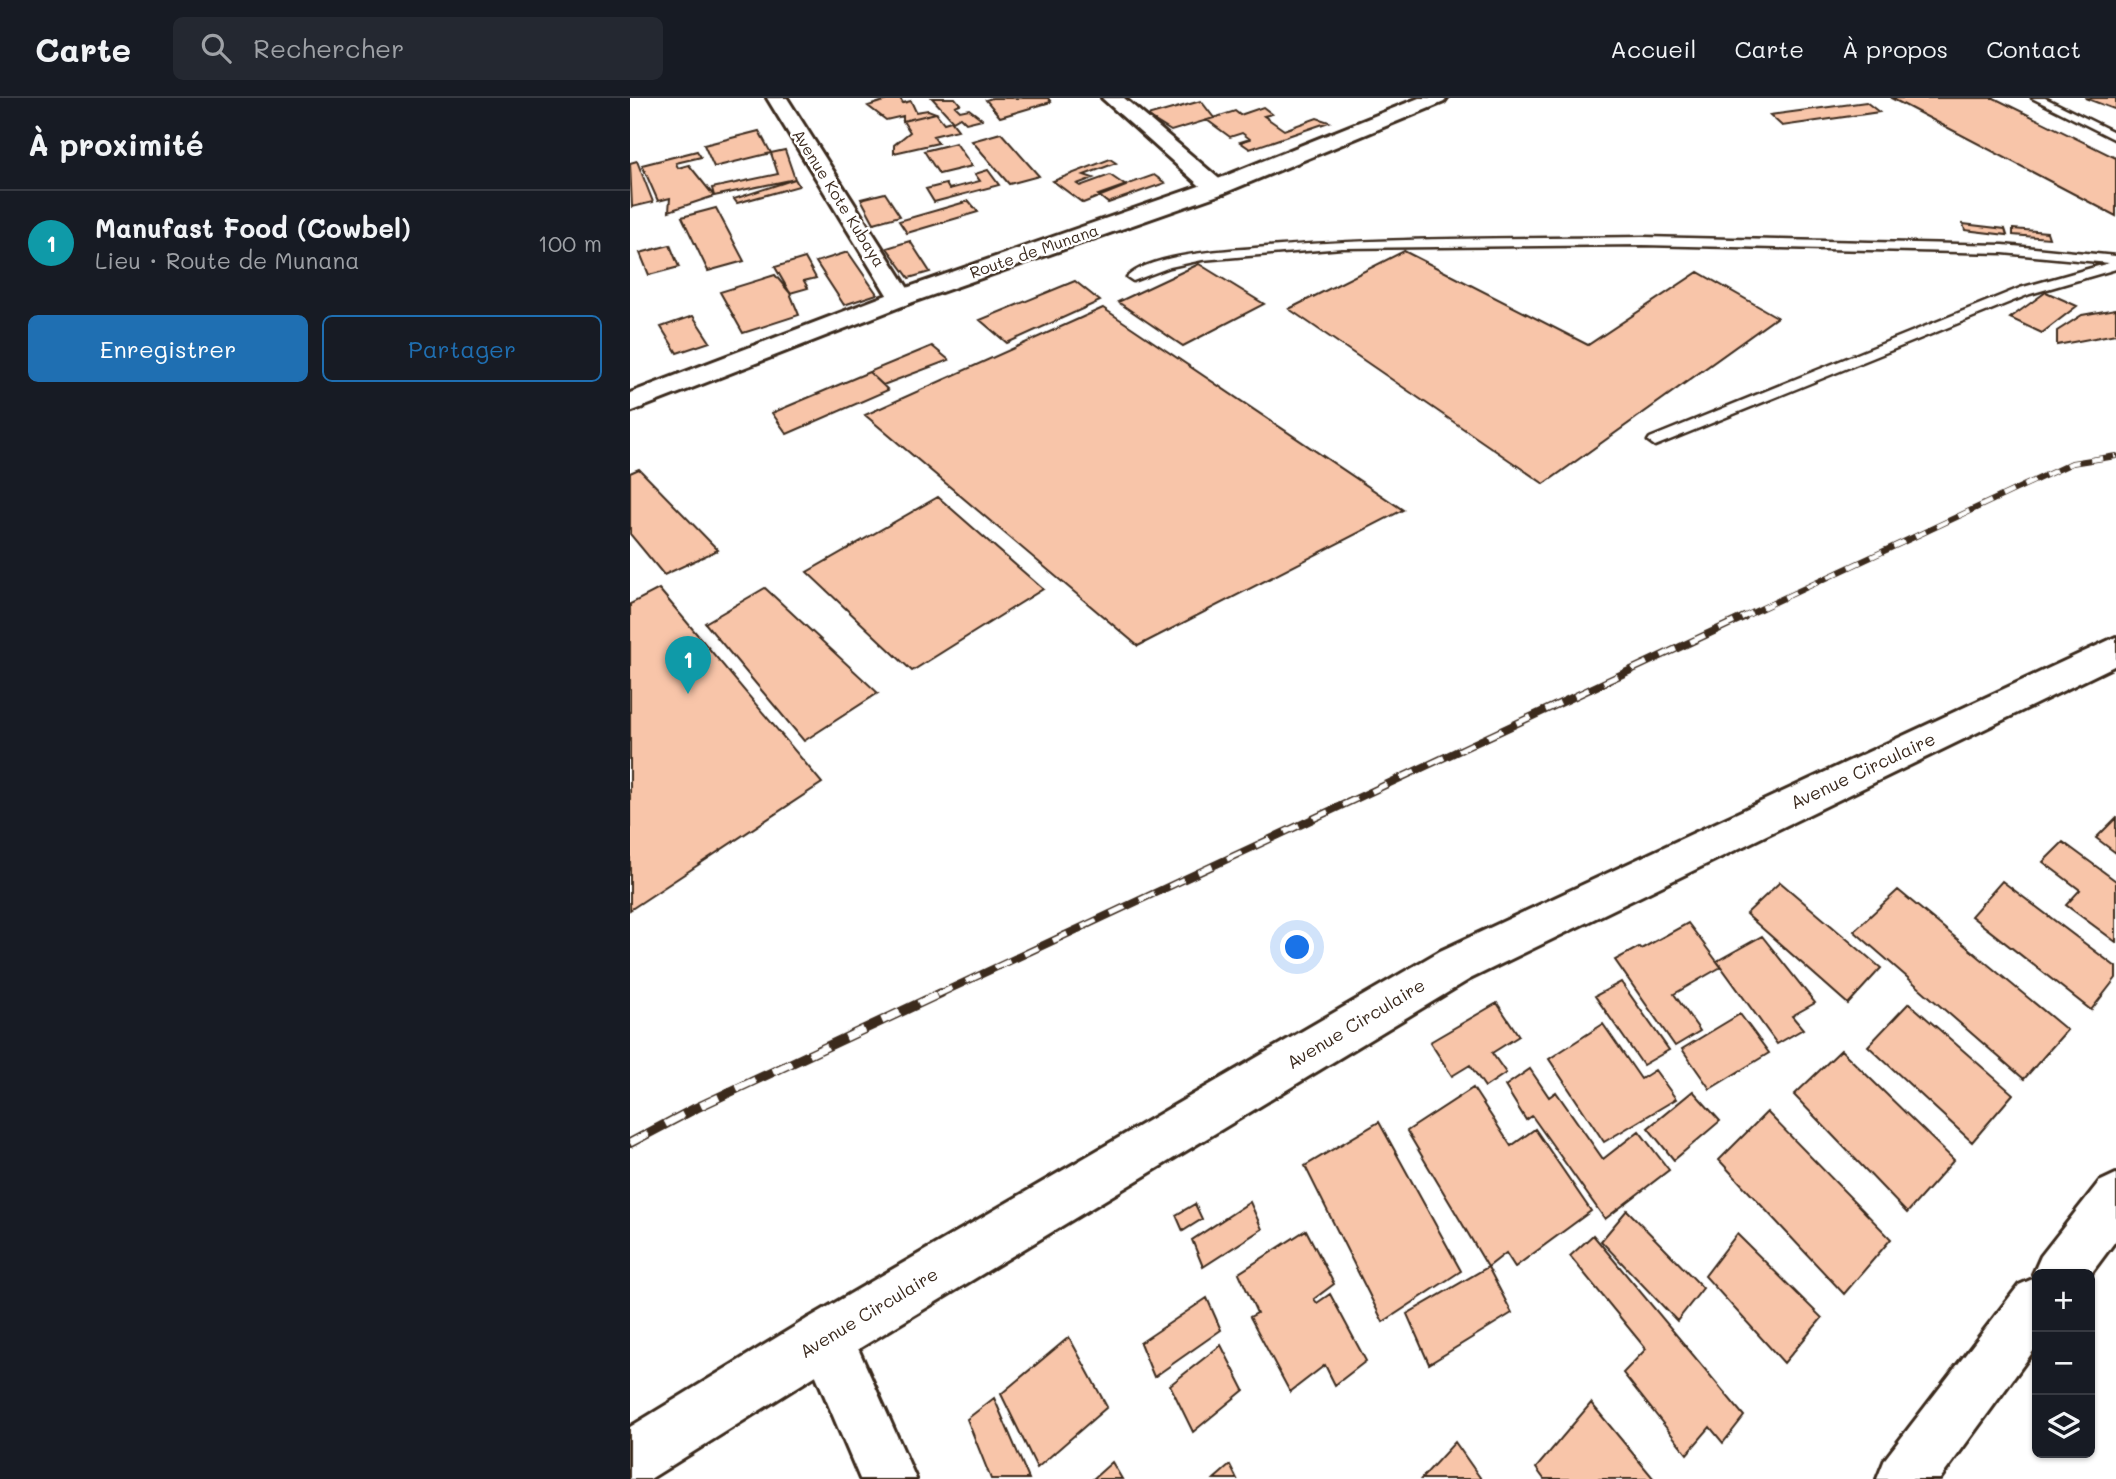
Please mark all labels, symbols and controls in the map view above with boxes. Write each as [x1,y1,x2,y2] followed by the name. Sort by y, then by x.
[173,17,663,80] search box
[35,27,131,70] text: Carte
[197,29,235,67] icon: search
[253,31,404,65] text: Rechercher
[1610,33,1696,64] text: Accueil
[1734,33,1804,64] text: Carte
[1842,33,1948,64] text: À propos
[1986,33,2081,64] text: Contact
[28,124,204,164] text: À proximité
[788,125,890,271] street label: Avenue Kote Kubaya
[95,211,411,245] text: Manufast Food (Cowbel)
[967,219,1101,282] street label: Route de Munana
[46,228,56,258] text: 1
[538,228,602,258] text: 100 m
[95,245,360,275] text: Lieu · Route de Munana
[28,315,308,382] button: Enregistrer
[322,315,602,382] button: Partager
[665,636,711,694] pin: 1
[1786,726,1939,814] street label: Avenue Circulaire
[1280,930,1314,964] your location
[1282,972,1429,1074] street label: Avenue Circulaire
[795,1261,942,1363] street label: Avenue Circulaire
[2032,1269,2095,1458] map controls
[2032,1269,2095,1332] button: +
[2032,1332,2095,1395] button: −
[2032,1395,2095,1458] button: layers

